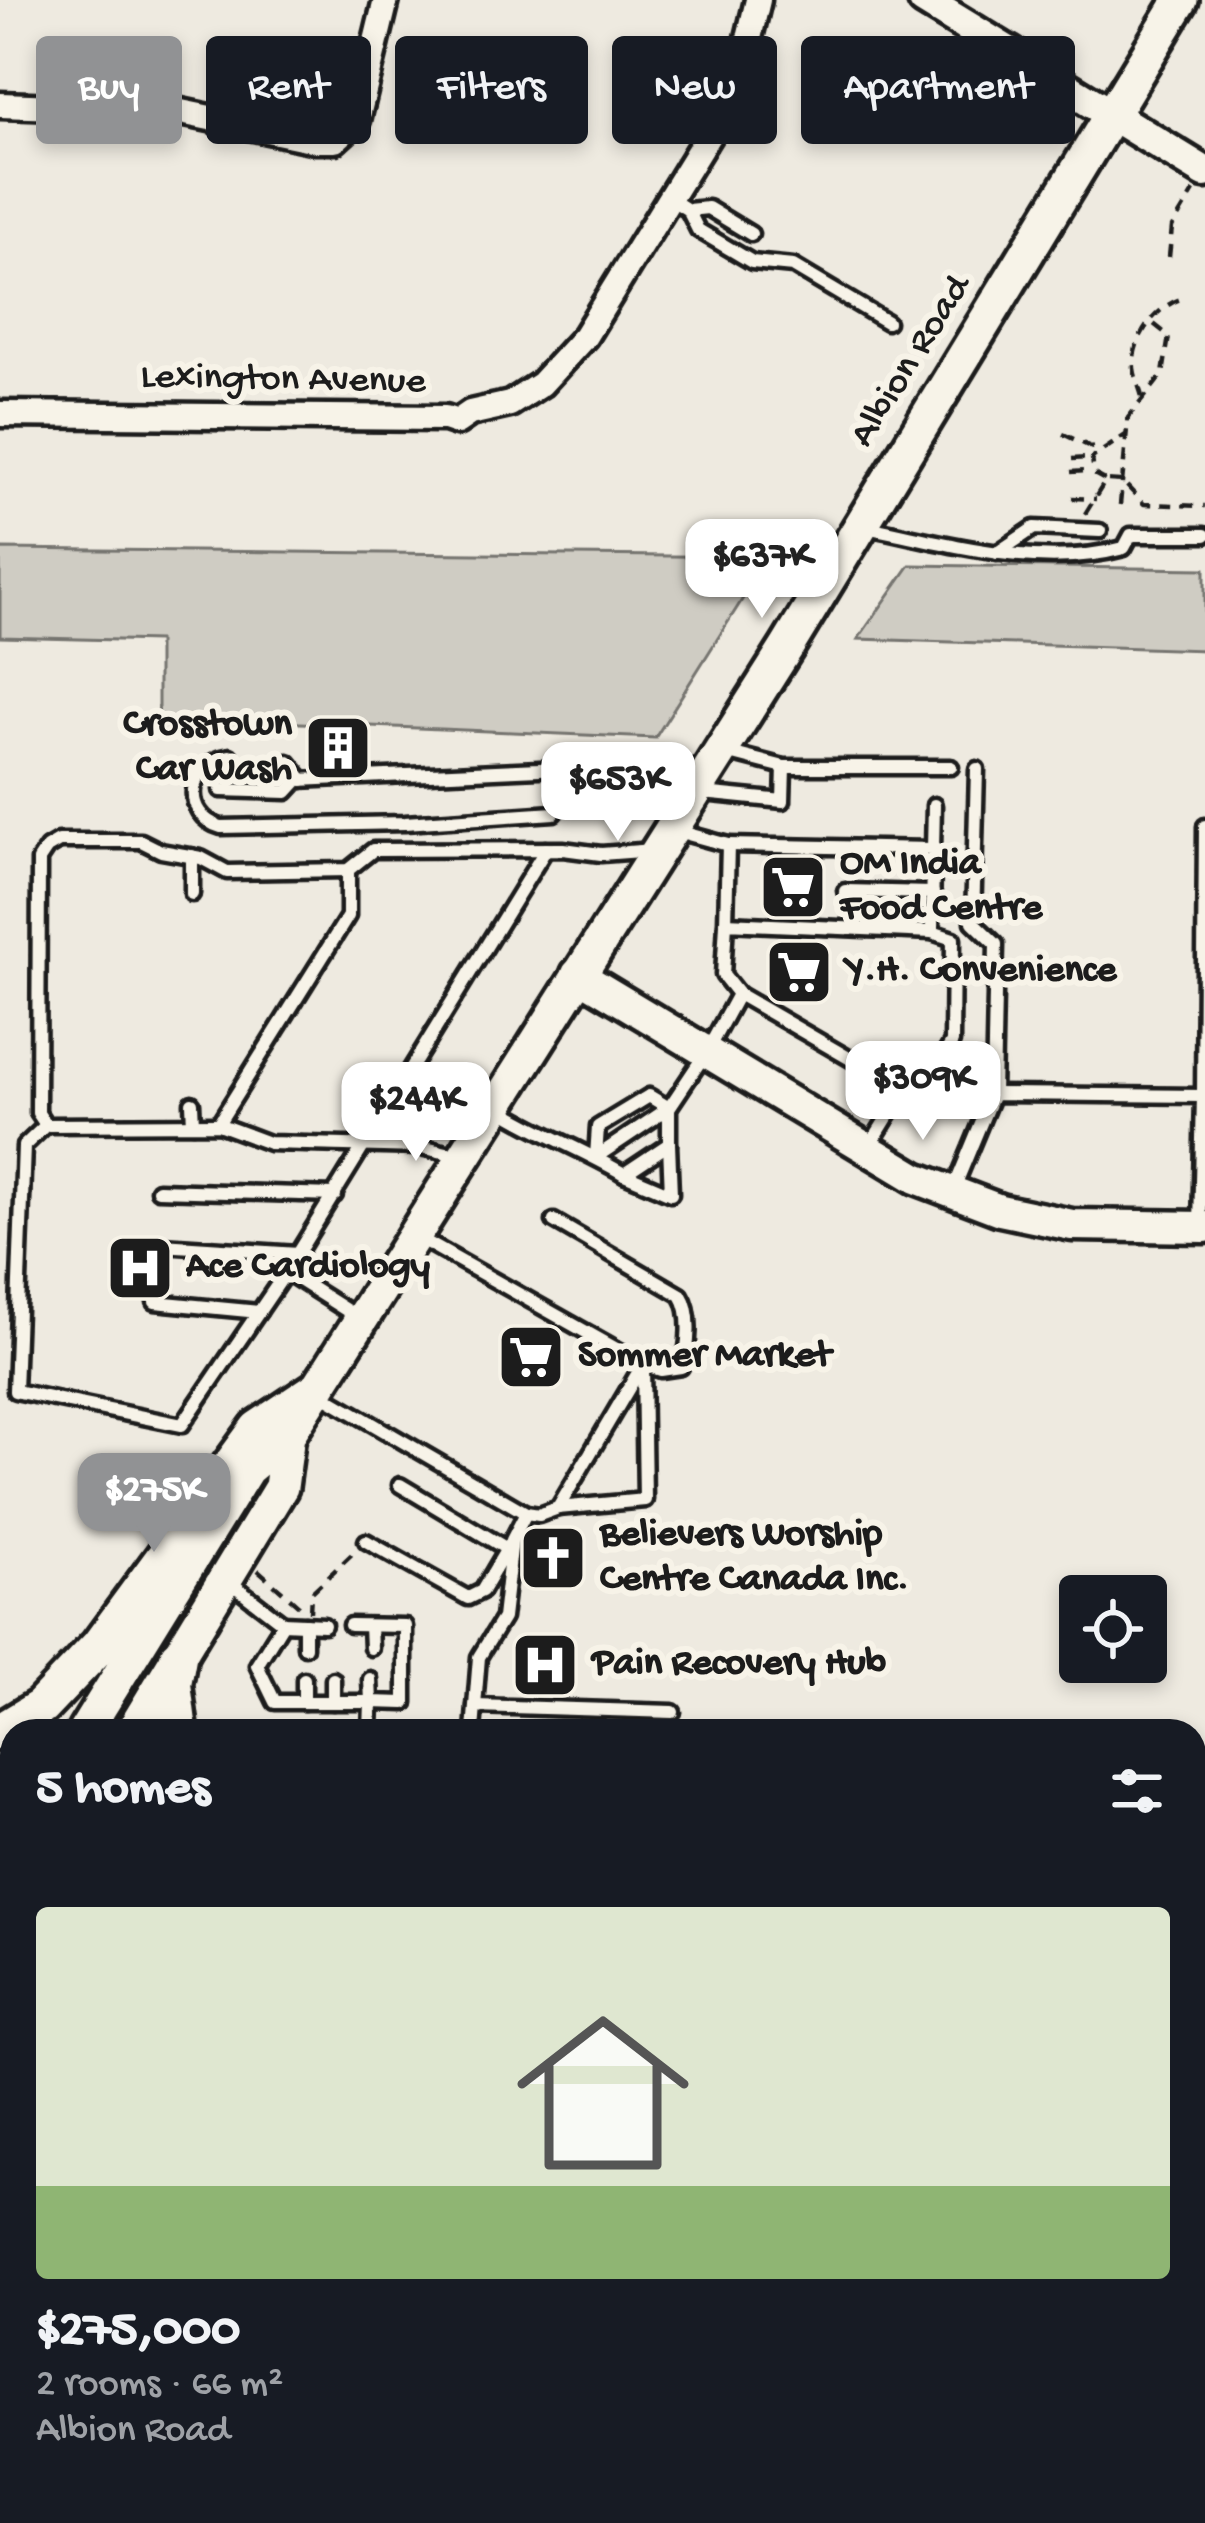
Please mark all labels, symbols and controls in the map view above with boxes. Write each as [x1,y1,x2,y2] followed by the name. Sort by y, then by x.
[36,36,182,144] chip: Buy
[206,36,371,144] chip: Rent
[395,36,588,144] chip: Filters
[612,36,777,144] chip: New
[801,36,1075,144] chip: Apartment
[841,265,985,456] street label: Albion Road
[140,356,427,407] street label: Lexington Avenue
[678,519,846,621] pin: $637K
[712,535,812,581] text: $637K
[123,703,292,794] place label: Crosstown Car Wash
[303,713,373,783] building icon: Crosstown Car Wash
[534,742,702,844] pin: $653K
[568,758,668,804] text: $653K
[839,842,1044,933] place label: OM India Food Centre
[758,852,828,922] supermarket icon: OM India Food Centre
[764,937,834,1007] supermarket icon: Y.H. Convenience
[842,949,1118,995] place label: Y.H. Convenience
[839,1041,1007,1143] pin: $309K
[873,1057,973,1103] text: $309K
[332,1062,500,1164] pin: $244K
[368,1078,464,1124] text: $244K
[105,1233,175,1303] hospital icon: Ace Cardiology
[185,1245,431,1291] place label: Ace Cardiology
[496,1322,566,1392] supermarket icon: Sommer Market
[578,1334,835,1380] place label: Sommer Market
[70,1453,238,1555] pin: $275K
[105,1469,203,1515] text: $275K
[598,1513,909,1604] place label: Believers Worship Centre Canada Inc.
[518,1523,588,1593] church icon: Believers Worship Centre Canada Inc.
[1059,1575,1167,1683] map controls
[1059,1575,1167,1683] button: locate
[510,1630,580,1700] hospital icon: Pain Recovery Hub
[590,1642,887,1688] place label: Pain Recovery Hub
[1104,1758,1170,1824] icon: filters
[36,1761,210,1821] text: 5 homes
[495,1985,711,2201] icon: home
[36,2303,240,2363] text: $275,000
[36,2363,283,2409] text: 2 rooms · 66 m²
[36,2409,230,2455] text: Albion Road

